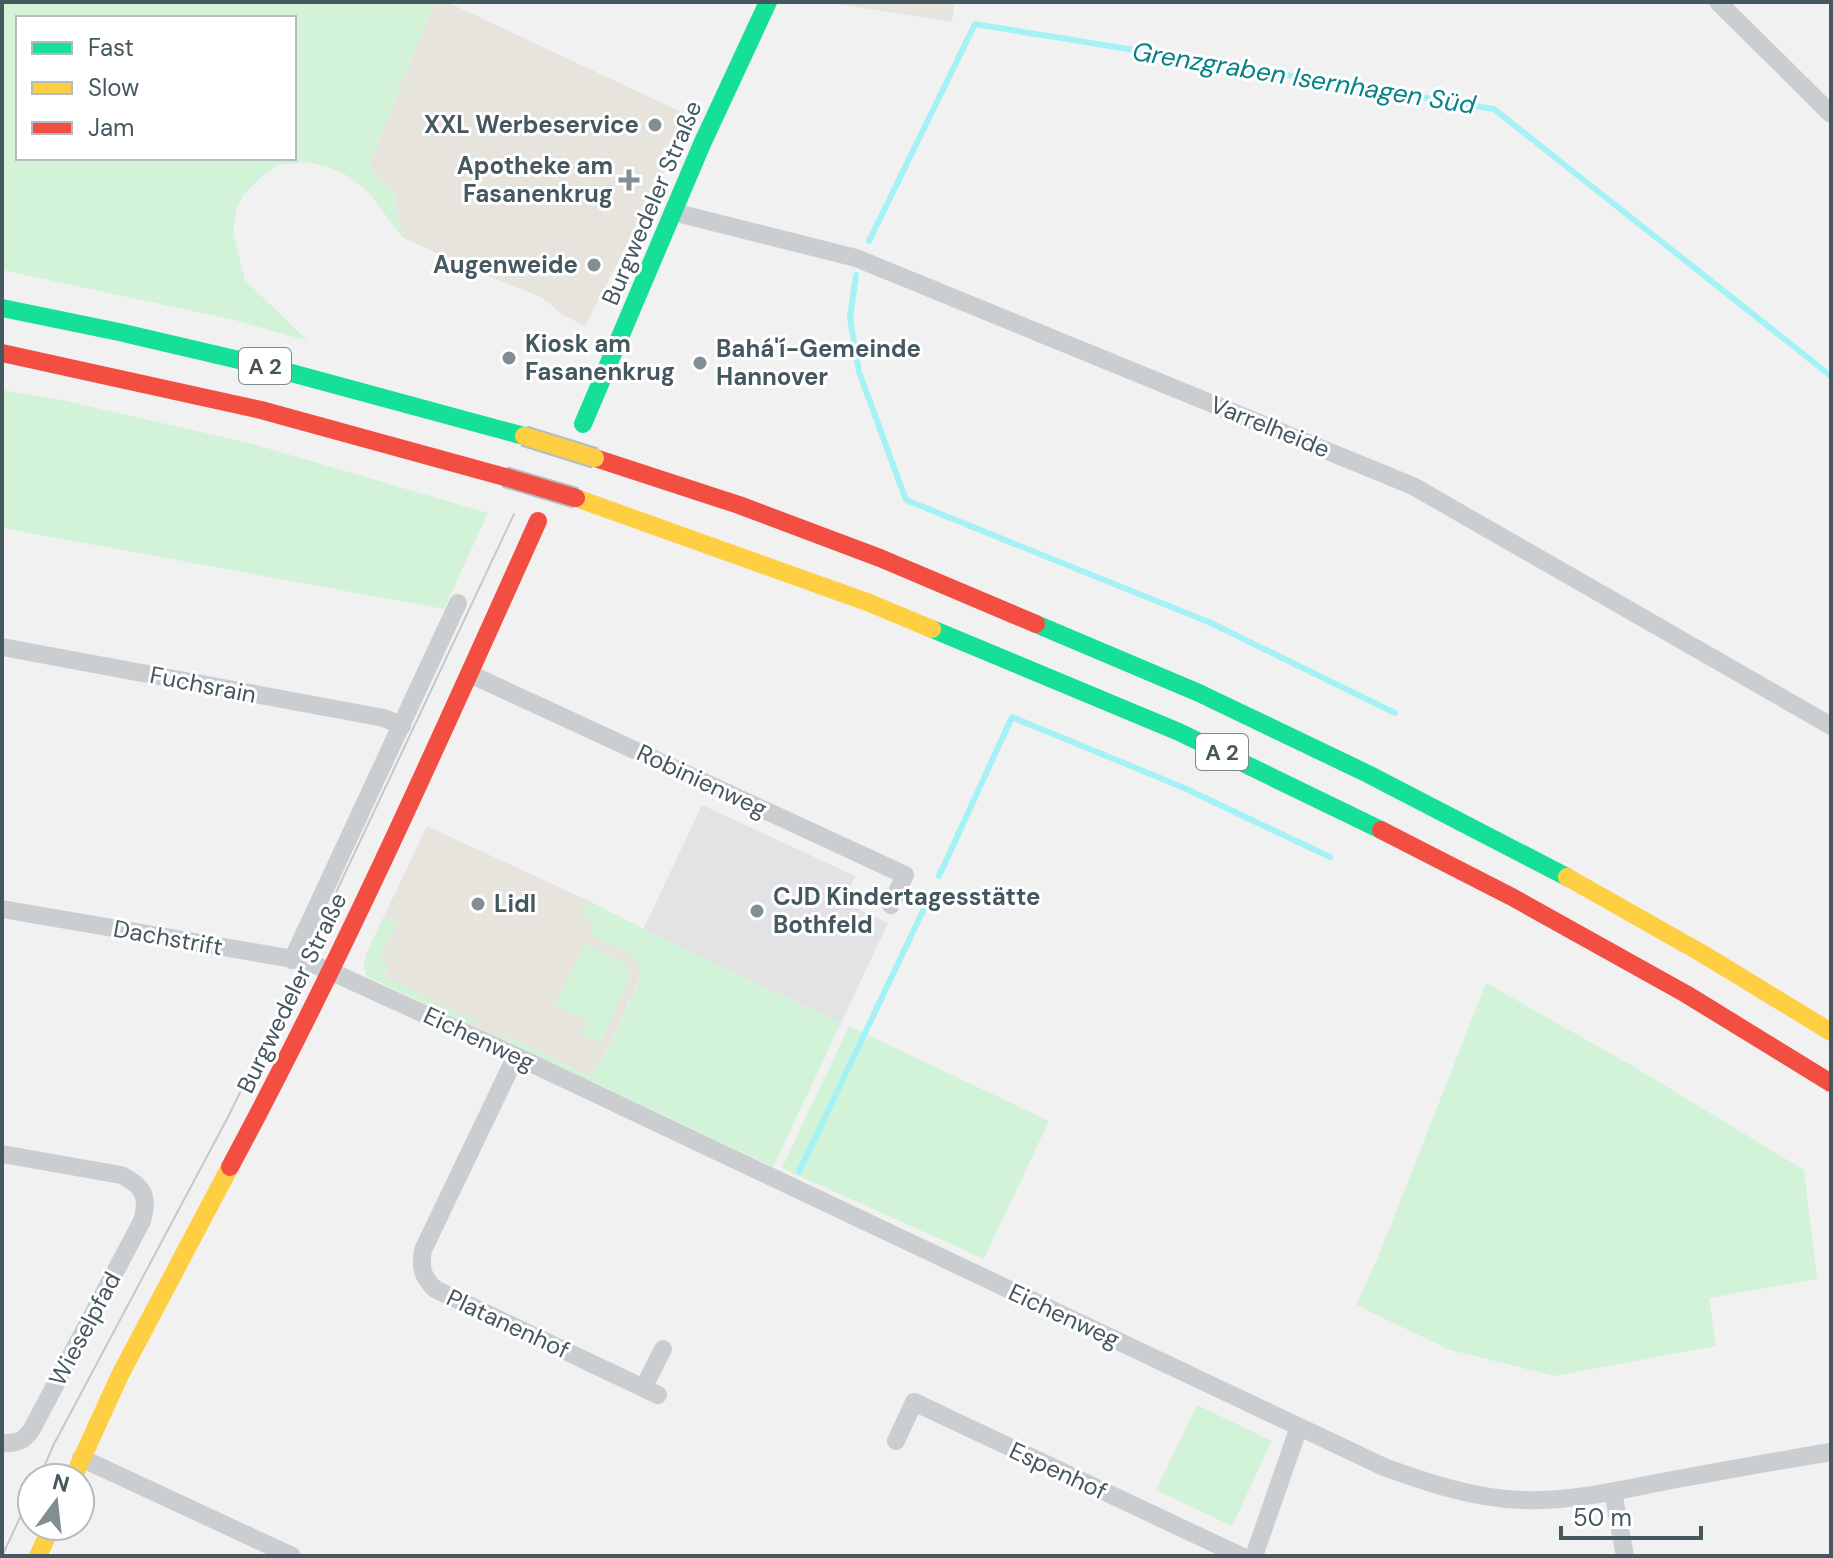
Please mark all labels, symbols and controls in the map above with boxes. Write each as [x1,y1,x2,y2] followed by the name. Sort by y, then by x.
[16,16,296,160] legend
[88,32,134,63] text: Fast
[1130,34,1479,122] water label: Grenzgraben Isernhagen Süd
[88,72,139,103] text: Slow
[594,96,709,310] street label: Burgwedeler Straße
[424,109,639,140] place label: XXL Werbeservice
[88,112,134,143] text: Jam
[646,116,664,134] marker: XXL Werbeservice
[457,150,613,209] place label: Apotheke am Fasanenkrug
[620,171,638,189] marker: Apotheke am Fasanenkrug
[433,249,578,280] place label: Augenweide
[585,256,603,274] marker: Augenweide
[525,328,675,387] place label: Kiosk am Fasanenkrug
[716,333,921,392] place label: Bahá'í-Gemeinde Hannover
[239,348,291,384] road number: A 2
[500,349,518,367] marker: Kiosk am Fasanenkrug
[691,354,709,372] marker: Bahá'í-Gemeinde Hannover
[1206,389,1334,464] street label: Varrelheide
[147,659,259,710] street label: Fuchsrain
[1196,734,1248,770] road number: A 2
[632,737,772,824] street label: Robinienweg
[773,881,1041,940] place label: CJD Kindertagesstätte Bothfeld
[230,888,353,1098] street label: Burgwedeler Straße
[494,888,536,919] place label: Lidl
[469,895,487,913] marker: Lidl
[748,902,766,920] marker: CJD Kindertagesstätte Bothfeld
[111,913,225,962] street label: Dachstrift
[419,999,540,1078] street label: Eichenweg
[42,1267,127,1391] street label: Wieselpfad
[1004,1276,1125,1355] street label: Eichenweg
[442,1282,575,1365] street label: Platanenhof
[1004,1434,1112,1507] street label: Espenhof
[16,1462,96,1542] north arrow
[50,1467,73,1499] text: N
[1561,1490,1701,1540] scale bar
[1573,1502,1632,1533] text: 50 m

